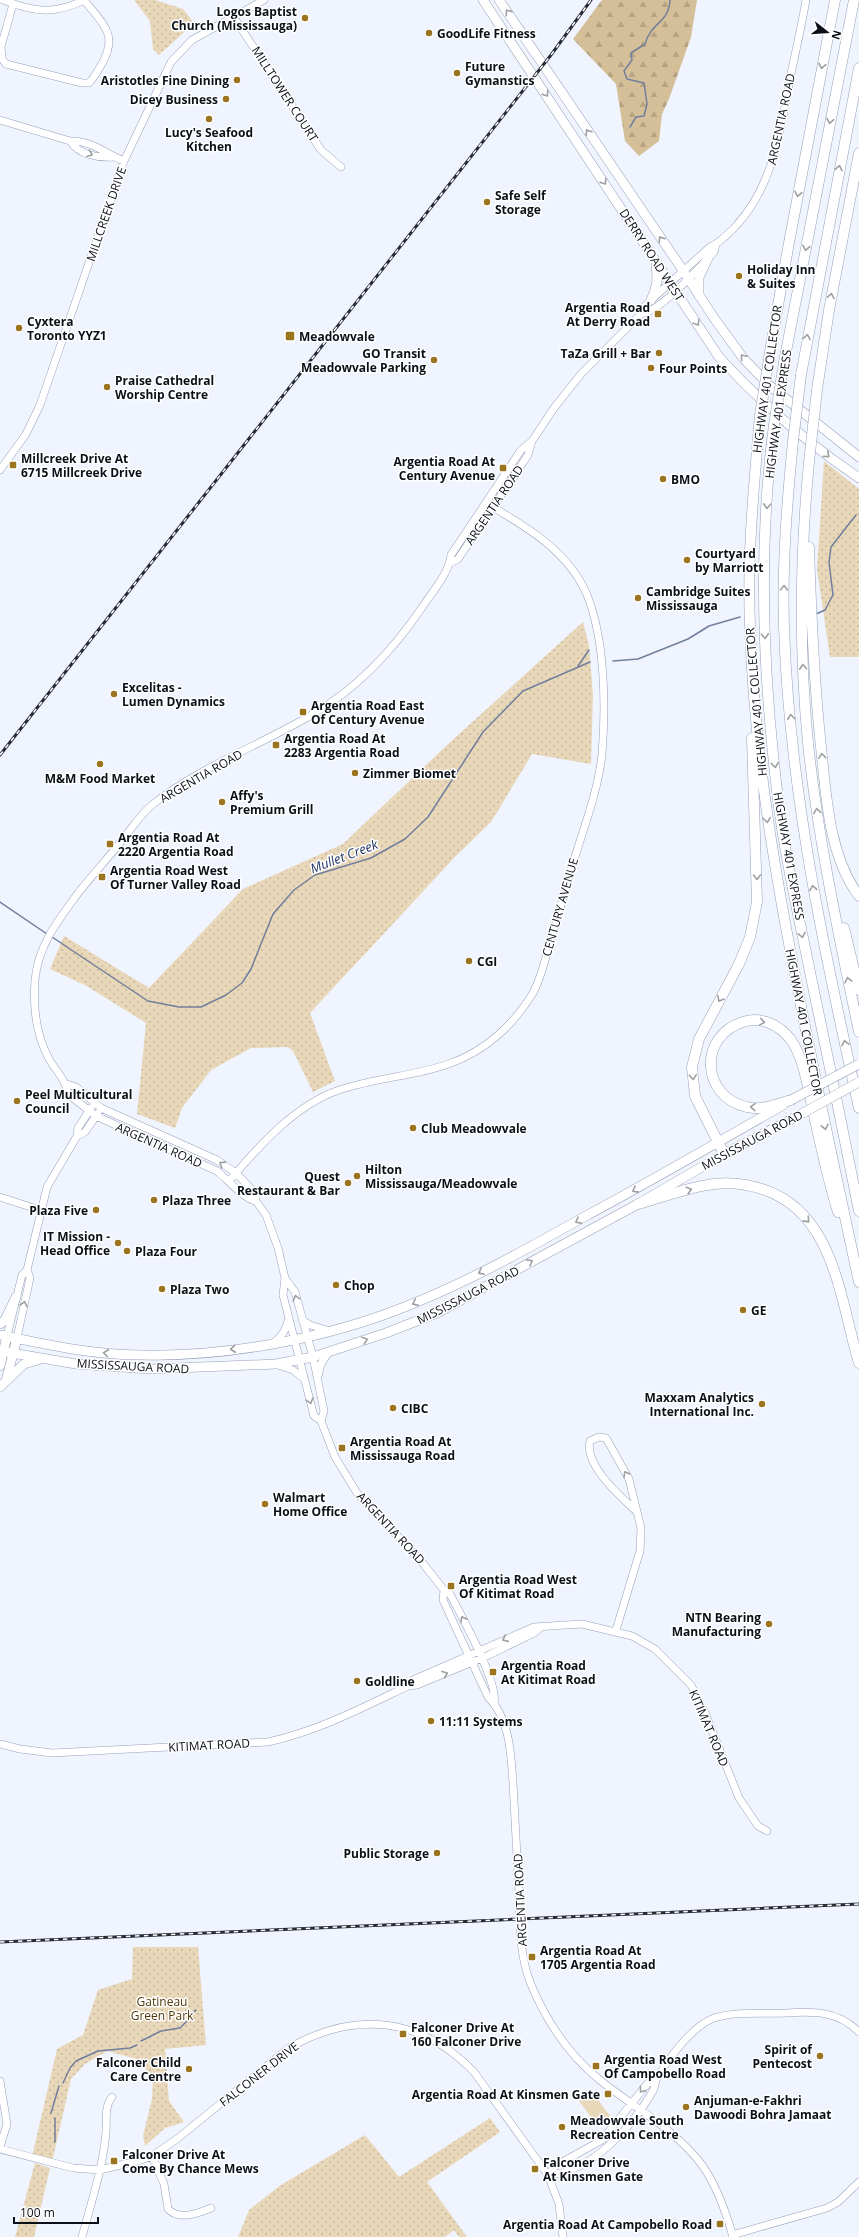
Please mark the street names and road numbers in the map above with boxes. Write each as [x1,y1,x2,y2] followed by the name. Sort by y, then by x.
[248,43,322,145] street label: MILLTOWER COURT
[763,72,799,166] street label: ARGENTIA ROAD
[82,165,130,263] street label: MILLCREEK DRIVE
[616,205,689,305] street label: DERRY ROAD WEST
[748,303,786,454] street label: HIGHWAY 401 COLLECTOR
[761,348,795,480] street label: HIGHWAY 401 EXPRESS
[461,462,527,548] street label: ARGENTIA ROAD
[741,626,771,777] street label: HIGHWAY 401 COLLECTOR
[156,745,246,807] street label: ARGENTIA ROAD
[769,790,809,922] street label: HIGHWAY 401 EXPRESS
[538,856,582,958] street label: CENTURY AVENUE
[781,947,827,1097] street label: HIGHWAY 401 COLLECTOR
[698,1106,806,1174] street label: MISSISSAUGA ROAD
[113,1118,205,1172] street label: ARGENTIA ROAD
[414,1262,522,1328] street label: MISSISSAUGA ROAD
[76,1355,190,1377] street label: MISSISSAUGA ROAD
[353,1488,429,1568] street label: ARGENTIA ROAD
[685,1687,733,1769] street label: KITIMAT ROAD
[168,1734,250,1756] street label: KITIMAT ROAD
[509,1853,531,1947] street label: ARGENTIA ROAD
[216,2038,302,2110] street label: FALCONER DRIVE

